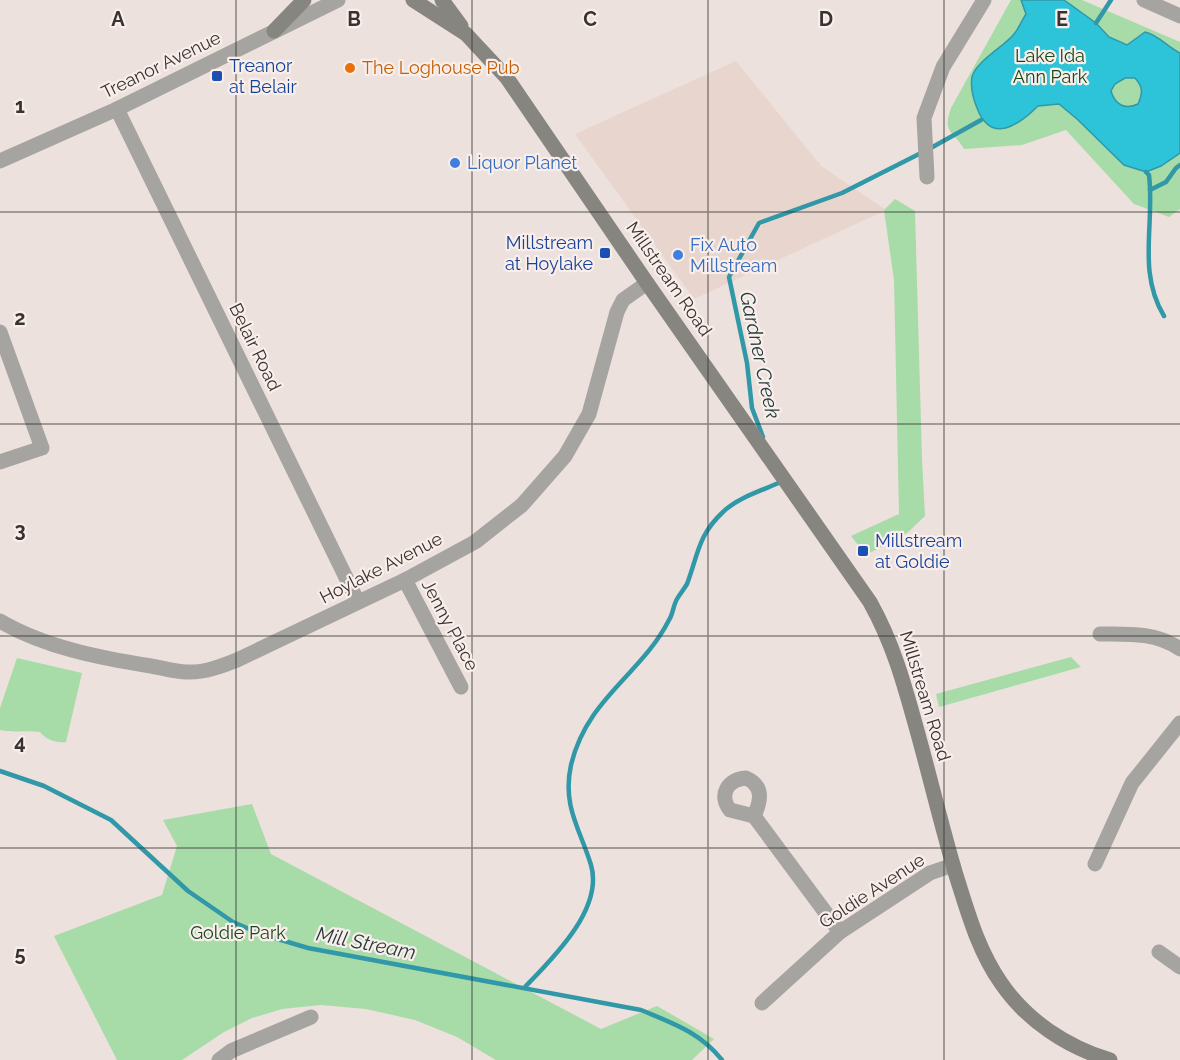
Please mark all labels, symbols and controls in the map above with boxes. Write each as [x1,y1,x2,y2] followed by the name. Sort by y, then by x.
[111,7,125,31] text: A
[347,7,361,31] text: B
[583,7,597,31] text: C
[819,7,833,31] text: D
[1056,7,1068,31] text: E
[98,26,224,102] street label: Treanor Avenue
[1013,45,1088,87] park label: Lake Ida Ann Park
[229,55,298,97] place label: Treanor at Belair
[362,57,520,78] place label: The Loghouse Pub
[343,61,357,75] marker: The Loghouse Pub
[210,69,224,83] marker: Treanor at Belair
[15,94,25,118] text: 1
[467,152,577,173] place label: Liquor Planet
[448,156,462,170] marker: Liquor Planet
[622,217,717,340] street label: Millstream Road
[505,232,593,274] place label: Millstream at Hoylake
[690,234,777,276] place label: Fix Auto Millstream
[598,246,612,260] marker: Millstream at Hoylake
[671,248,685,262] marker: Fix Auto Millstream
[735,289,785,421] water label: Gardner Creek
[225,300,286,394] street label: Belair Road
[14,306,26,330] text: 2
[14,518,26,542] text: 3
[316,527,446,608] street label: Hoylake Avenue
[875,530,962,572] place label: Millstream at Goldie
[856,544,870,558] marker: Millstream at Goldie
[418,576,483,674] street label: Jenny Place
[896,628,955,763] street label: Millstream Road
[14,730,26,754] text: 4
[815,848,929,932] street label: Goldie Avenue
[190,922,286,943] park label: Goldie Park
[314,922,418,964] water label: Mill Stream
[14,942,26,966] text: 5

